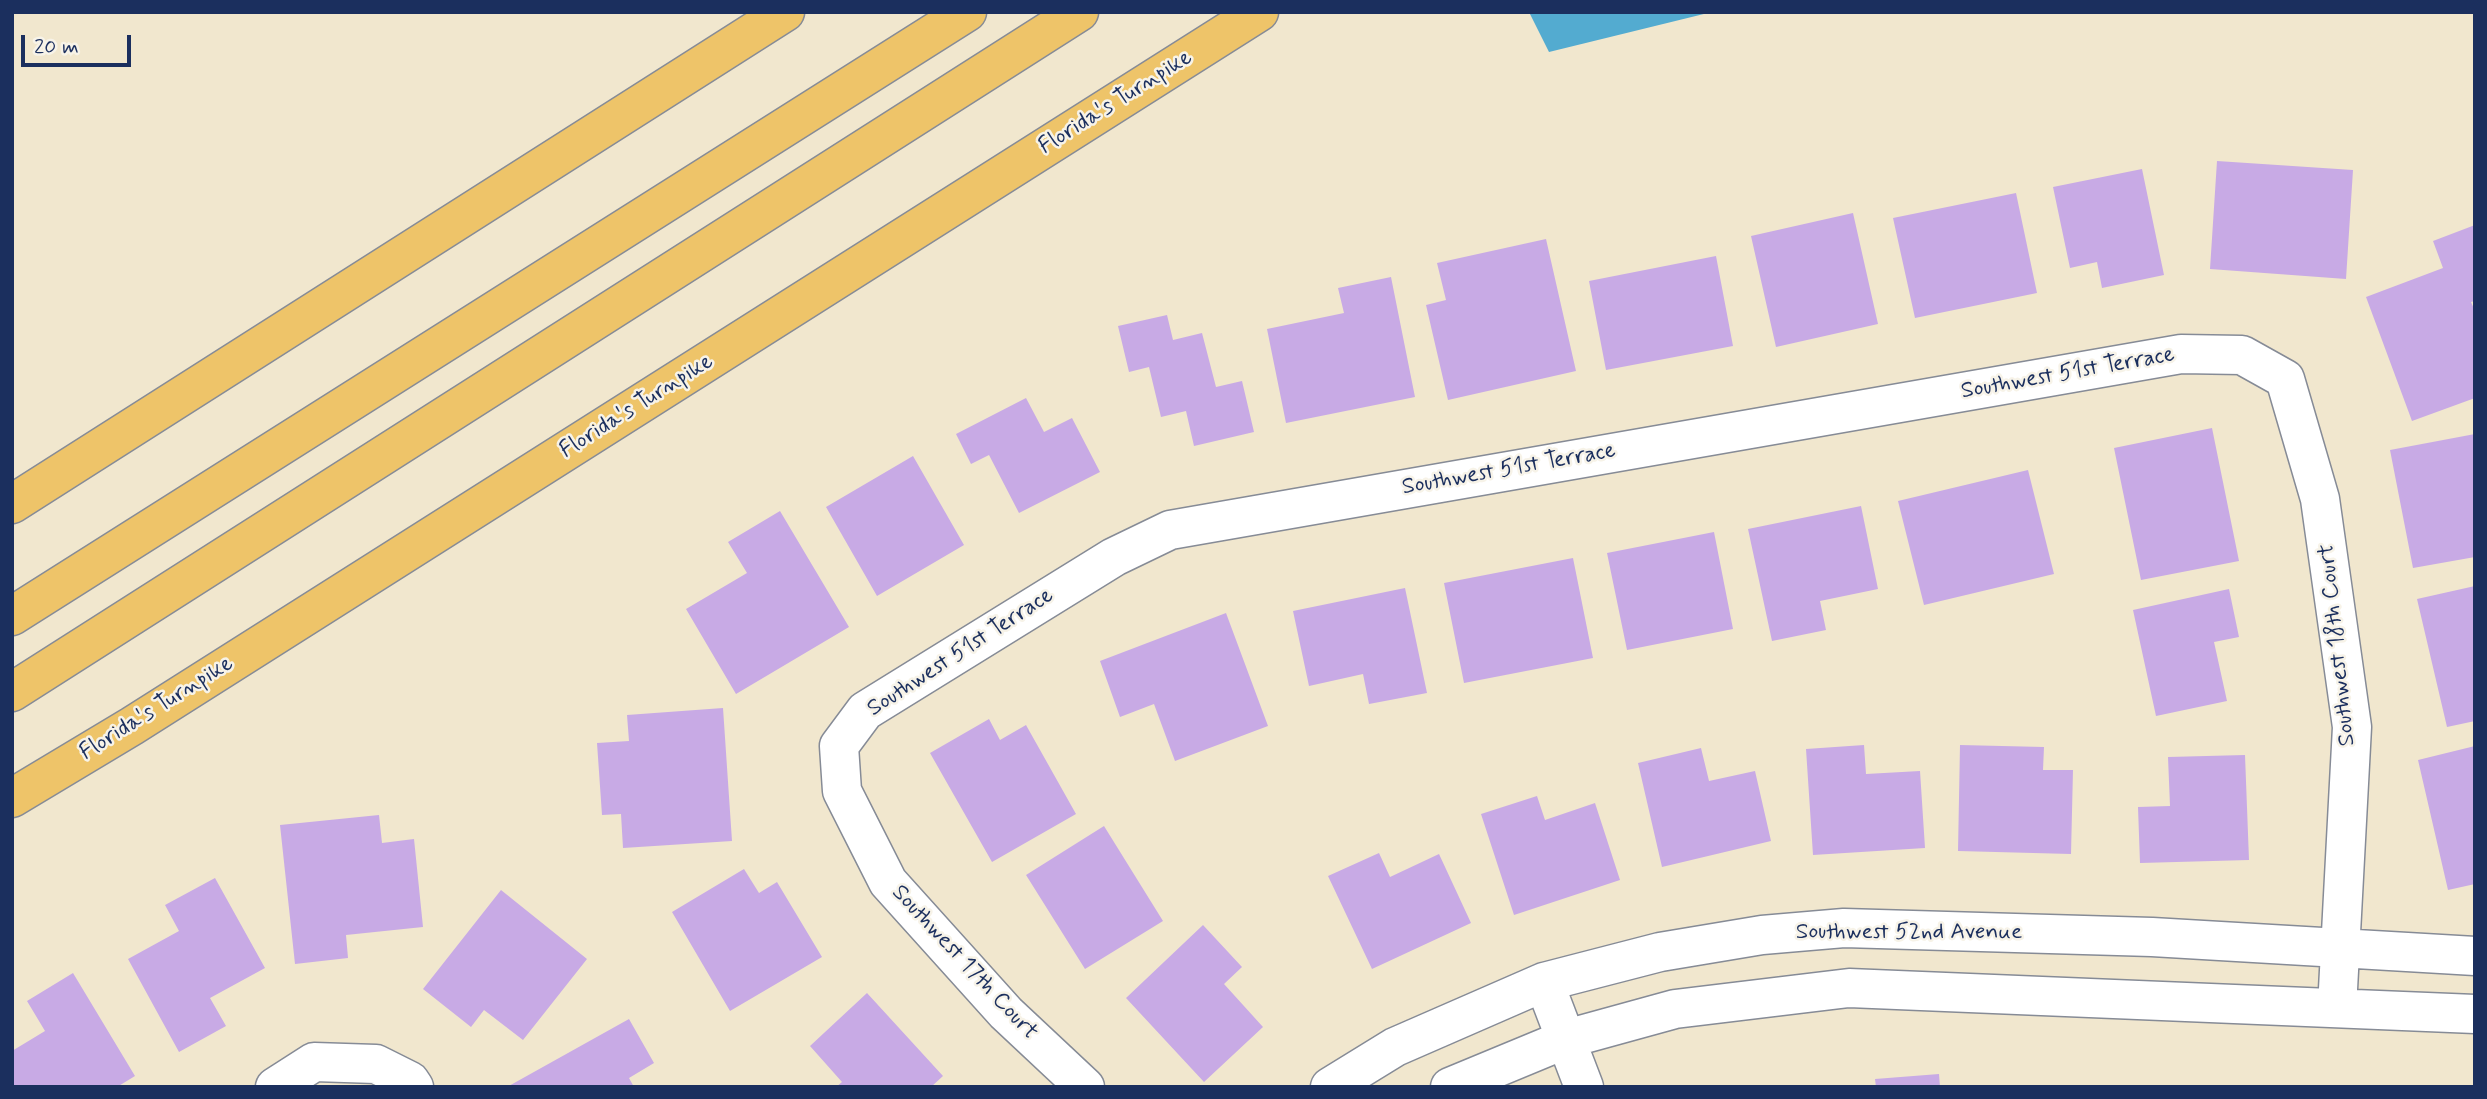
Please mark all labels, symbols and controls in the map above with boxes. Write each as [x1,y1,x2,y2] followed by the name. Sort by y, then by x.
[24,21,135,65] scale bar
[34,33,79,61] text: 20 m
[1034,45,1198,161] street label: Florida's Turnpike
[1959,342,2177,406] street label: Southwest 51st Terrace
[555,349,719,465] street label: Florida's Turnpike
[1400,438,1618,502] street label: Southwest 51st Terrace
[2314,543,2362,747] street label: Southwest 18th Court
[863,582,1059,724] street label: Southwest 51st Terrace
[75,651,239,767] street label: Florida's Turnpike
[885,880,1043,1046] street label: Southwest 17th Court
[1796,919,2022,947] street label: Southwest 52nd Avenue

